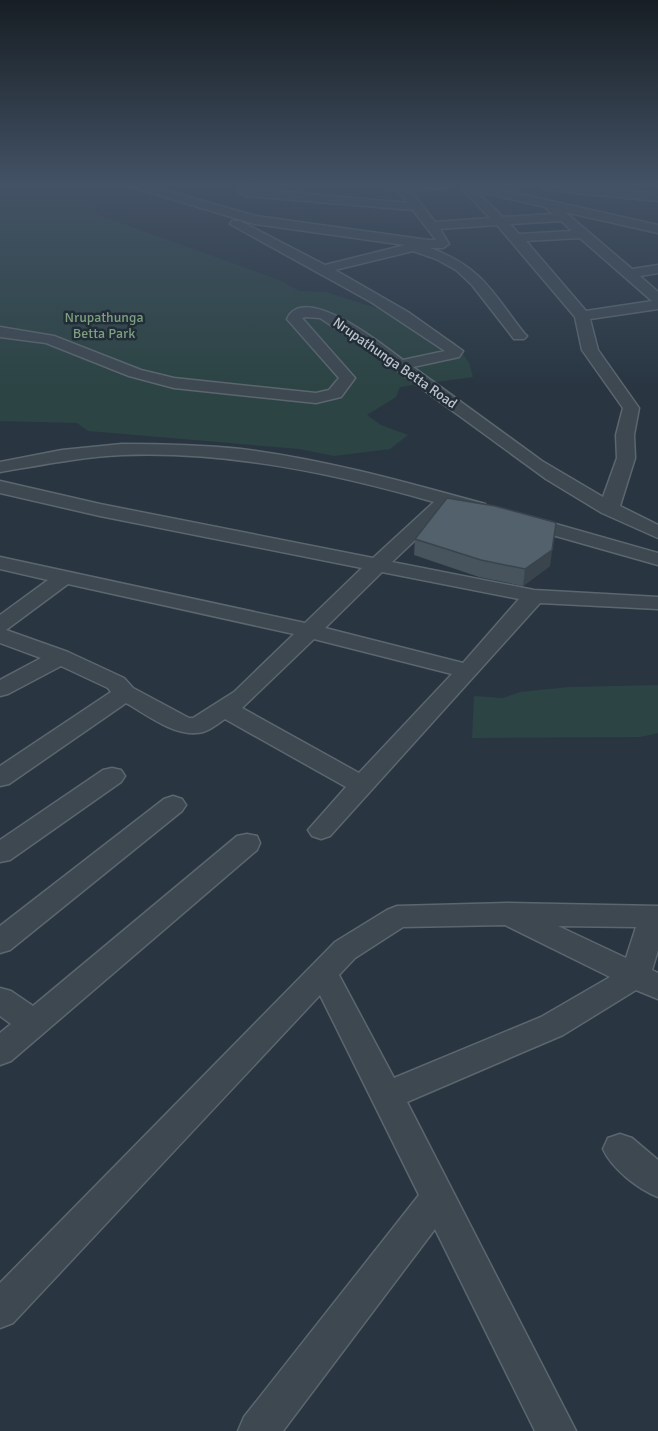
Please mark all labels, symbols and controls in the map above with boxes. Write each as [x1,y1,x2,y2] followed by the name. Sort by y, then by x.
[65,309,144,342] park label: Nrupathunga Betta Park
[330,314,460,412] street label: Nrupathunga Betta Road

